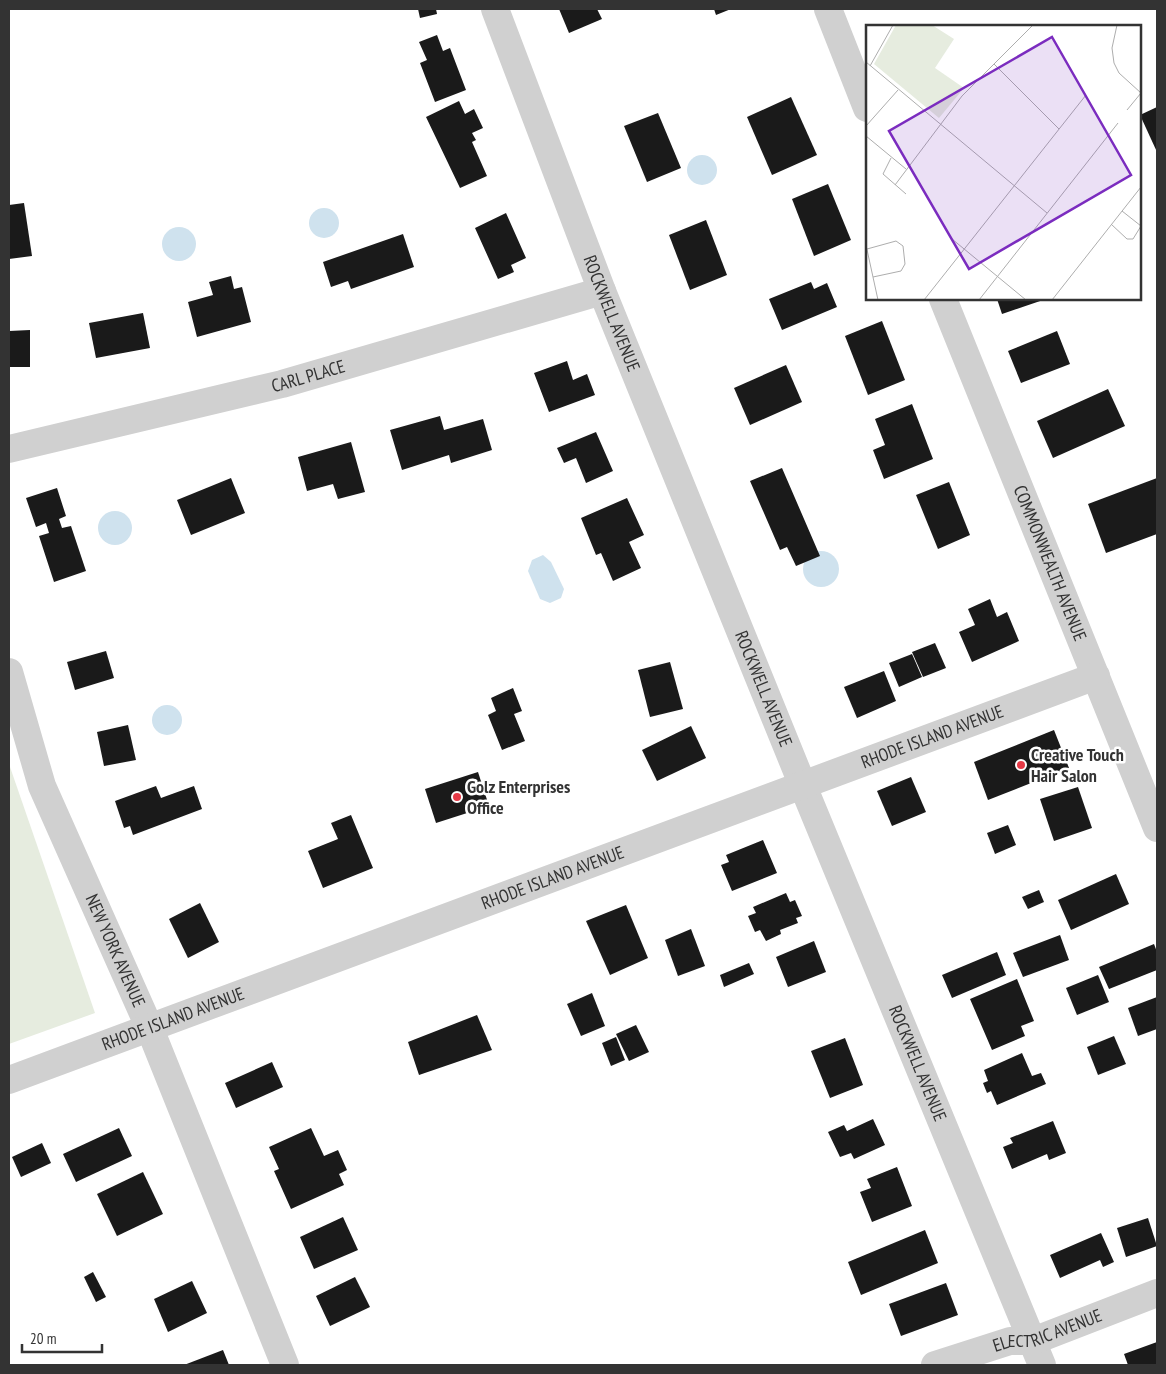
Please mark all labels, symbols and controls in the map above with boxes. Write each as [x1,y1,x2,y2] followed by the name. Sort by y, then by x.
[866,25,1141,300] inset map
[579,252,645,375] street label: ROCKWELL AVENUE
[269,354,348,397] street label: CARL PLACE
[1009,482,1092,644] street label: COMMONWEALTH AVENUE
[730,627,798,750] street label: ROCKWELL AVENUE
[858,699,1007,773] street label: RHODE ISLAND AVENUE
[1031,743,1124,787] place label: Creative Touch Hair Salon
[1015,759,1027,771] marker: Creative Touch Hair Salon
[467,775,570,819] place label: Golz Enterprises Office
[451,791,463,803] marker: Golz Enterprises Office
[478,840,627,914] street label: RHODE ISLAND AVENUE
[81,891,151,1011] street label: NEW YORK AVENUE
[98,982,247,1056] street label: RHODE ISLAND AVENUE
[884,1002,952,1125] street label: ROCKWELL AVENUE
[990,1303,1105,1357] street label: ELECTRIC AVENUE
[22,1322,102,1354] scale bar
[30,1329,56,1348] text: 20 m

